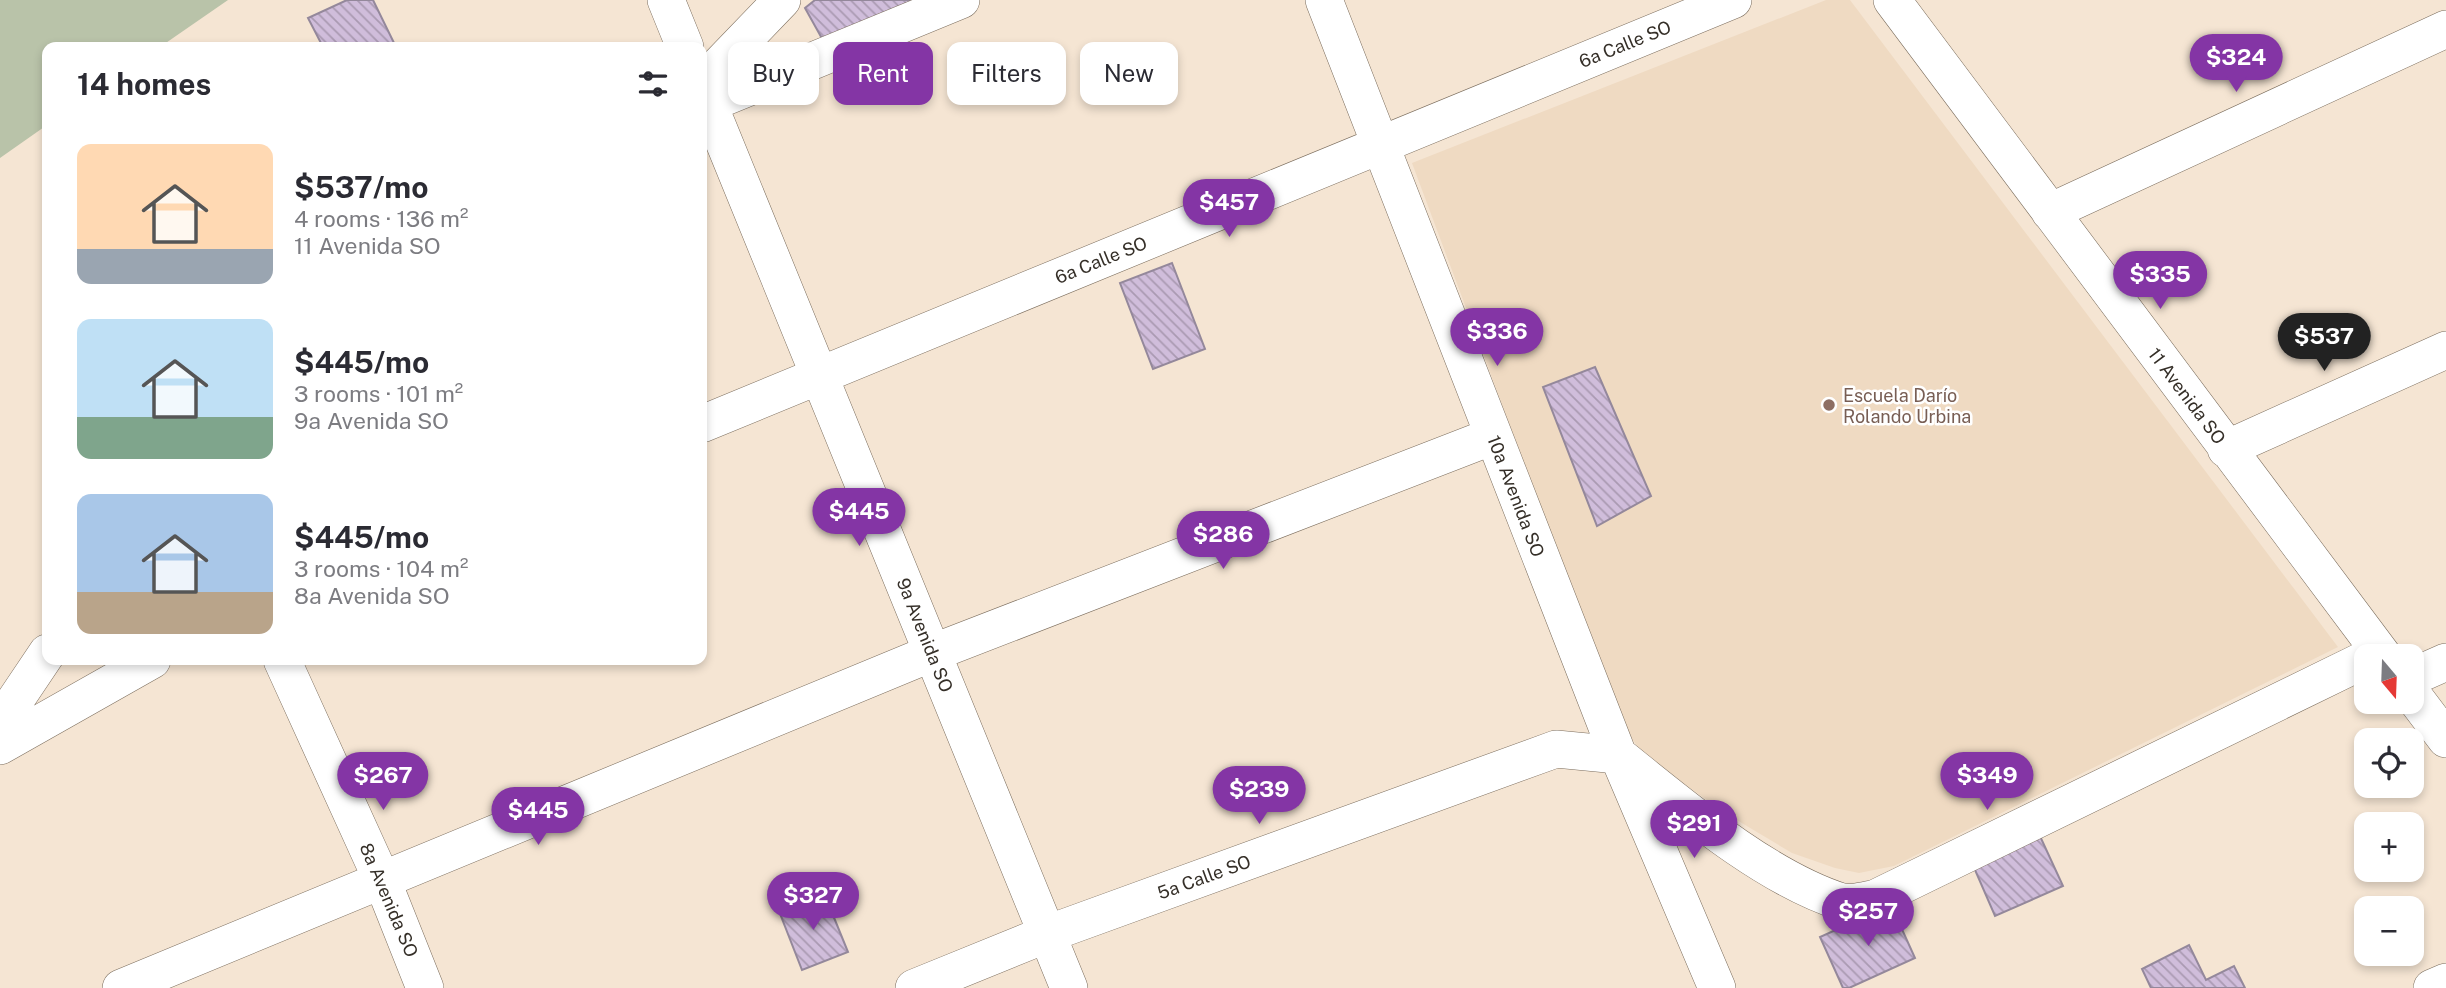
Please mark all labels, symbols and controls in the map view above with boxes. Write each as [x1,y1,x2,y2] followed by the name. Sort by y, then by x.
[1576,16,1674,72] street label: 6a Calle SO
[2195,34,2277,94] pin: $324
[728,42,819,105] chip: Buy
[833,42,933,105] chip: Rent
[947,42,1066,105] chip: Filters
[1080,42,1178,105] chip: New
[2206,43,2266,70] text: $324
[634,65,672,103] icon: filters
[77,66,211,102] text: 14 homes
[294,169,428,205] text: $537/mo
[133,172,217,256] icon: home
[1188,180,1270,239] pin: $457
[1199,188,1259,215] text: $457
[294,205,468,232] text: 4 rooms · 136 m²
[294,232,441,259] text: 11 Avenida SO
[1052,232,1150,288] street label: 6a Calle SO
[2119,252,2201,311] pin: $335
[2129,260,2191,287] text: $335
[1456,308,1538,368] pin: $336
[2283,314,2365,373] pin: $537
[1466,317,1528,344] text: $336
[2294,322,2354,349] text: $537
[294,344,429,380] text: $445/mo
[2144,344,2230,448] street label: 11 Avenida SO
[133,347,217,431] icon: home
[294,380,463,407] text: 3 rooms · 101 m²
[1843,385,1971,427] place label: Escuela Darío Rolando Urbina
[1821,397,1837,413] marker: Escuela Darío Rolando Urbina
[294,407,449,434] text: 9a Avenida SO
[1483,432,1549,560] street label: 10a Avenida SO
[818,489,900,548] pin: $445
[828,497,890,524] text: $445
[1182,512,1264,571] pin: $286
[294,519,429,555] text: $445/mo
[1193,520,1253,547] text: $286
[133,522,217,606] icon: home
[294,555,468,582] text: 3 rooms · 104 m²
[893,575,957,695] street label: 9a Avenida SO
[294,582,450,609] text: 8a Avenida SO
[2354,644,2424,714] north arrow
[2354,644,2424,966] map controls
[2354,728,2424,798] button: locate
[342,752,424,812] pin: $267
[1946,752,2028,812] pin: $349
[353,761,413,788] text: $267
[1956,761,2018,788] text: $349
[1218,766,1300,826] pin: $239
[1229,775,1289,802] text: $239
[497,788,579,847] pin: $445
[507,796,569,823] text: $445
[1653,800,1735,860] pin: $291
[1666,809,1722,836] text: $291
[2354,812,2424,882] button: +
[356,840,422,960] street label: 8a Avenida SO
[1154,850,1254,904] street label: 5a Calle SO
[772,872,854,932] pin: $327
[783,881,843,908] text: $327
[1827,888,1909,948] pin: $257
[2354,896,2424,966] button: −
[1838,897,1898,924] text: $257

